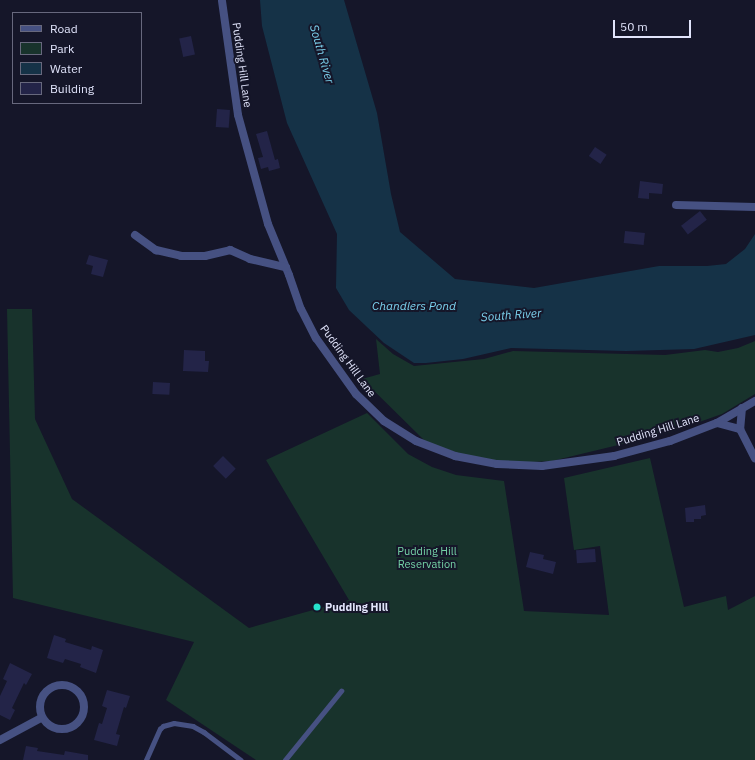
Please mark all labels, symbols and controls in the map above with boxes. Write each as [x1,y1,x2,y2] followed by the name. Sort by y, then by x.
[12,12,142,104] legend
[615,12,693,38] scale bar
[620,19,648,34] text: 50 m
[50,21,78,36] text: Road
[229,22,255,108] street label: Pudding Hill Lane
[307,23,337,85] water label: South River
[50,41,74,56] text: Park
[50,61,82,76] text: Water
[50,81,94,96] text: Building
[372,299,456,313] water label: Chandlers Pond
[480,306,542,324] water label: South River
[317,322,379,400] street label: Pudding Hill Lane
[615,411,701,449] street label: Pudding Hill Lane
[397,545,457,571] park label: Pudding Hill Reservation
[325,600,388,614] place label: Pudding Hill
[312,602,322,612] marker: Pudding Hill

